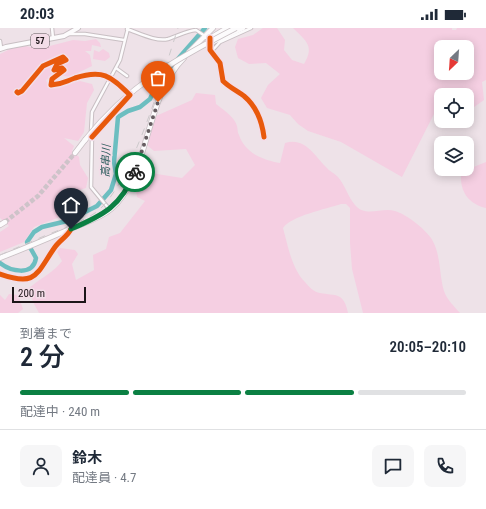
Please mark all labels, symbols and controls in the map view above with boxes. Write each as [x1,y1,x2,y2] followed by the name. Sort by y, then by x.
[20,5,54,23] text: 20:03
[31,34,49,48] road number: 57
[434,40,474,80] north arrow
[434,40,474,176] map controls
[141,61,175,102] pin
[147,67,169,89] icon: bag
[434,88,474,128] button: locate
[434,136,474,176] button: layers
[99,143,113,178] water label: 高串川
[115,152,155,192] courier
[124,161,146,183] icon: bike
[54,188,88,229] pin
[60,194,82,216] icon: home
[12,285,86,304] scale bar
[18,287,45,300] text: 200 m
[20,326,72,341] text: 到着まで
[389,338,466,356] text: 20:05–20:10
[20,342,65,372] text: 2 分
[20,404,100,419] text: 配達中 · 240 m
[20,445,62,487] button: person
[372,445,414,487] button: chat
[424,445,466,487] button: phone
[72,449,102,467] text: 鈴木
[72,470,136,485] text: 配達員 · 4.7

